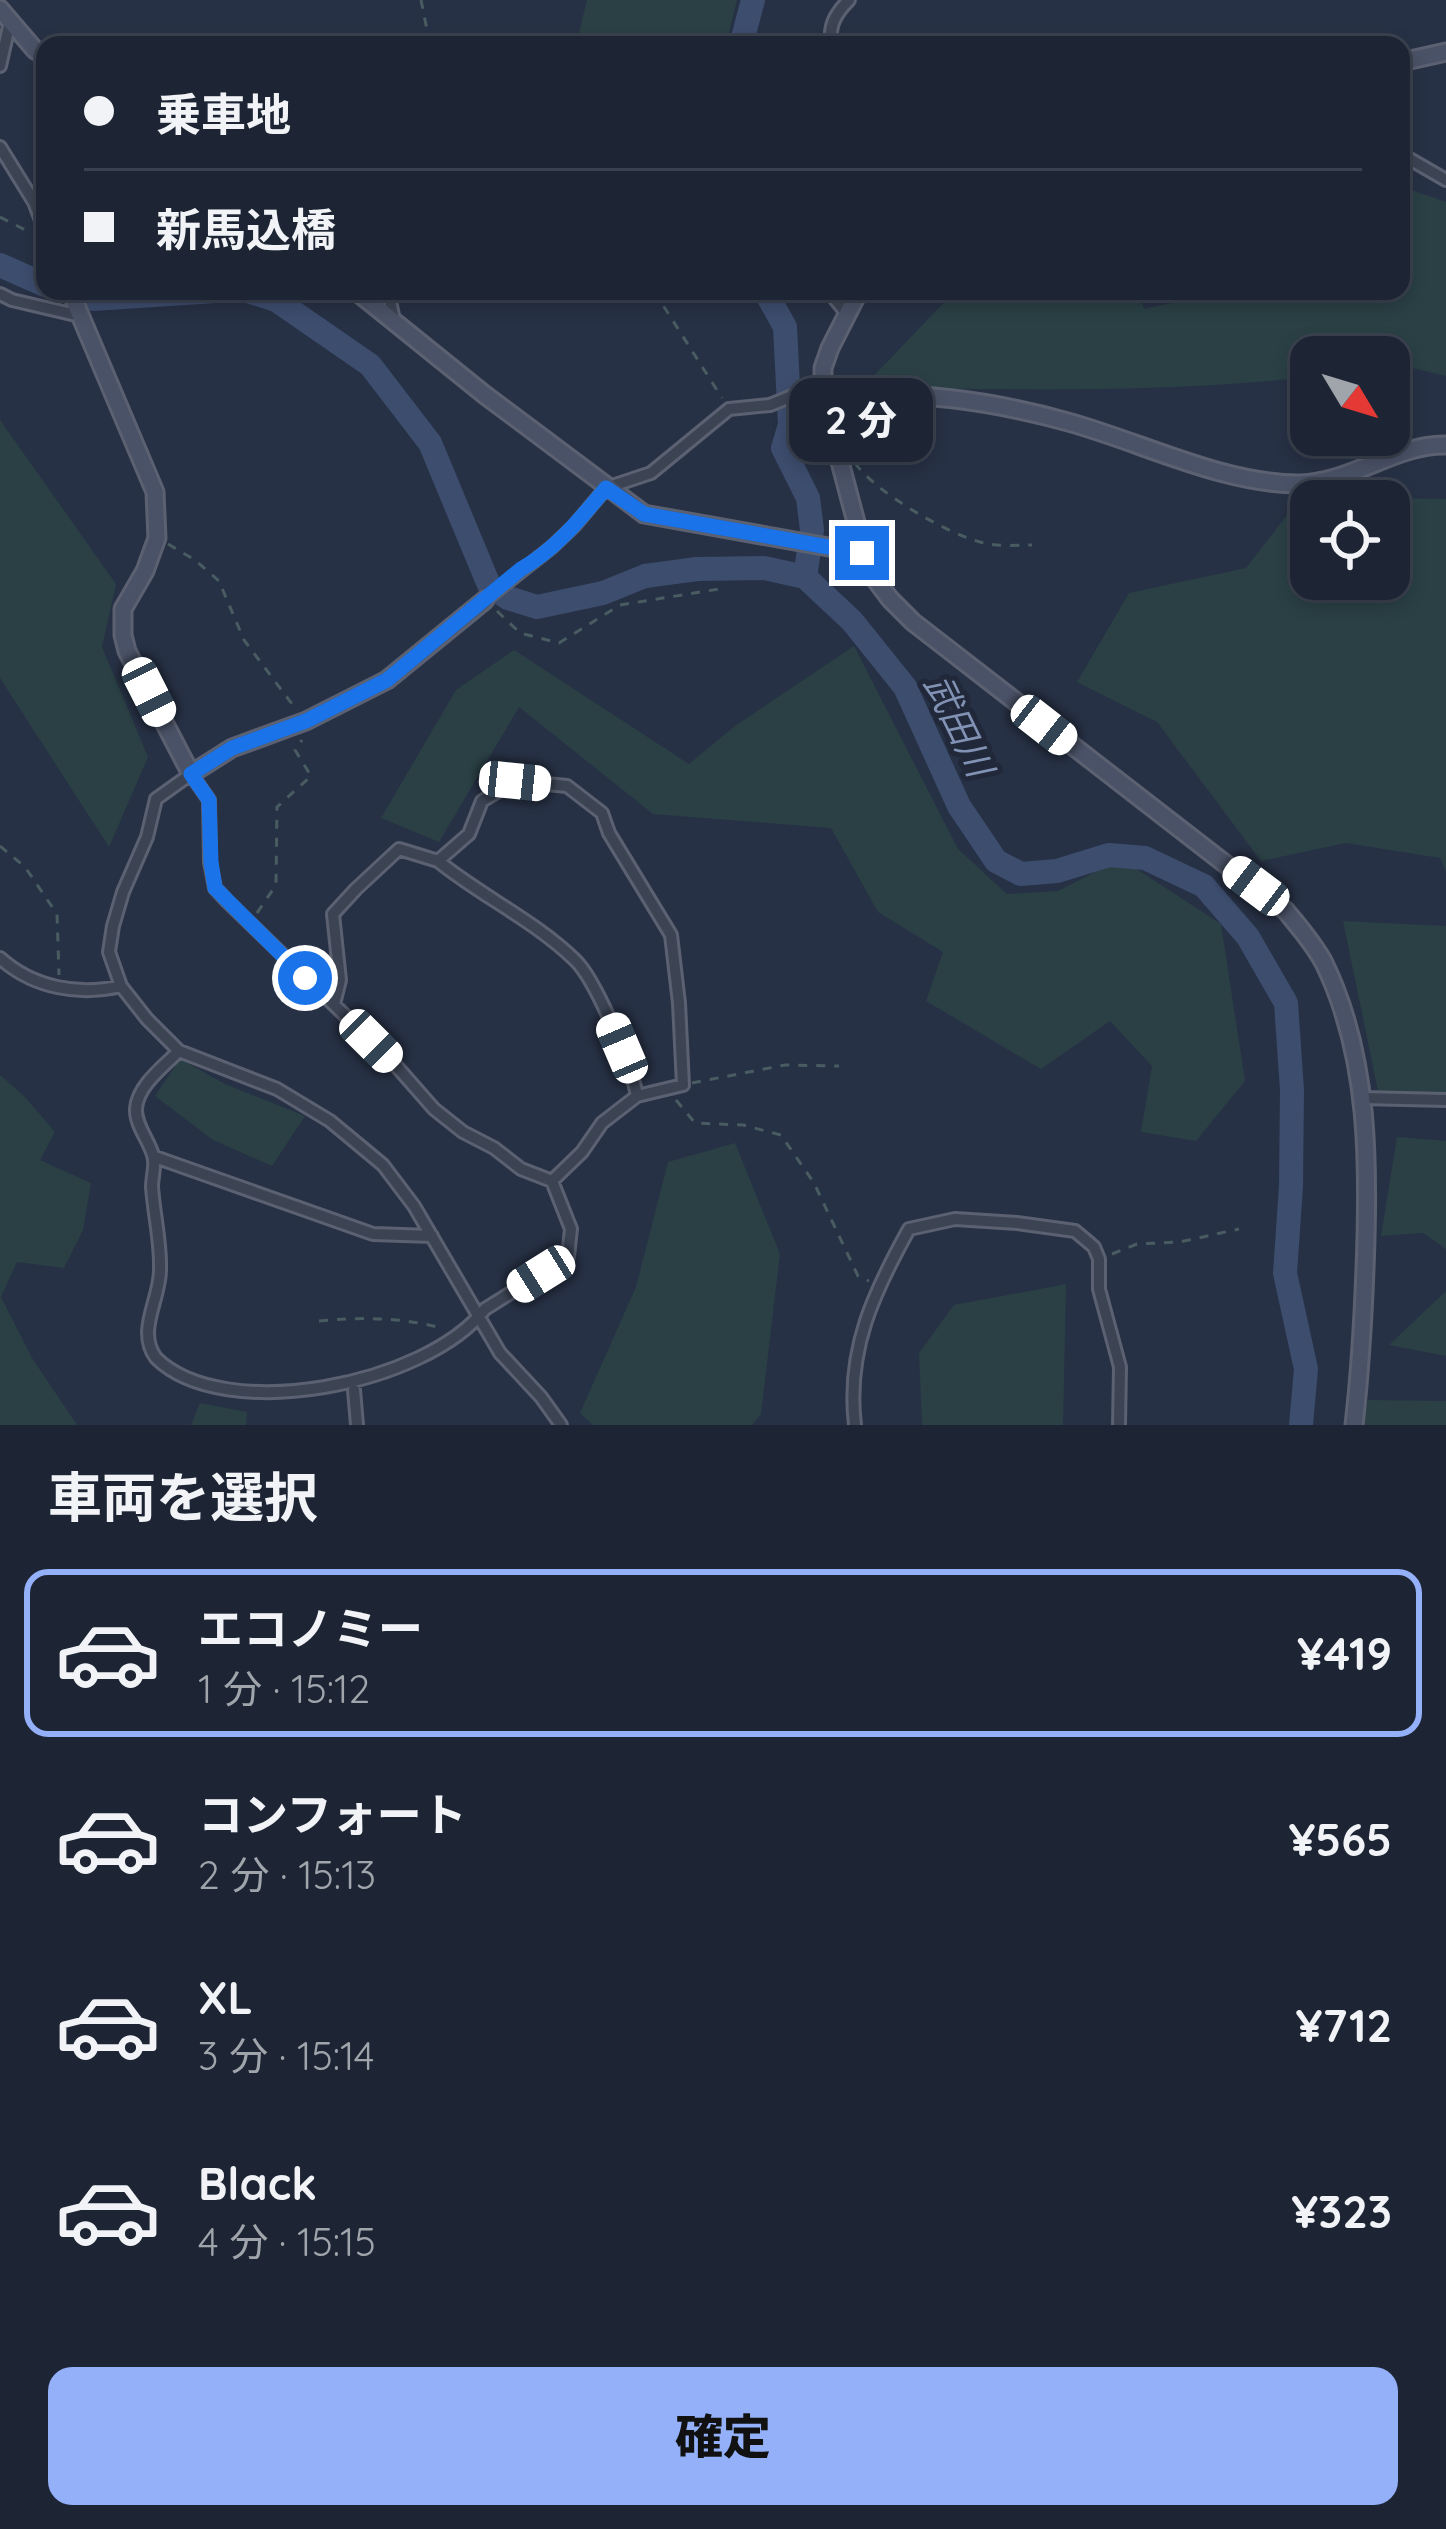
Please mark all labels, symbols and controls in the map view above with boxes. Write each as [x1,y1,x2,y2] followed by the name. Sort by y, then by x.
[156,86,291,142] text: 乗車地
[156,201,336,257] text: 新馬込橋
[1290,336,1410,456] north arrow
[1290,336,1410,600] map controls
[790,379,934,463] callout: 2 分
[825,395,897,444] text: 2 分
[1290,480,1410,600] button: locate
[835,526,889,580] route end
[117,652,181,732] car
[916,666,1005,787] water label: 武田川
[1005,689,1083,761] car
[477,759,553,803] car
[1216,850,1296,922] car
[278,951,332,1005] route start
[333,1003,409,1079] car
[591,1008,653,1088] car
[501,1240,581,1308] car
[48,1463,318,1531] text: 車両を選択
[54,1599,162,1707] icon: car
[198,1600,423,1656] text: エコノミー
[1297,1625,1392,1681] text: ¥419
[198,1664,370,1713] text: 1 分 · 15:12
[54,1785,162,1893] icon: car
[198,1786,467,1842] text: コンフォート
[1288,1811,1392,1867] text: ¥565
[198,1850,376,1899] text: 2 分 · 15:13
[198,1969,253,2025] text: XL
[54,1971,162,2079] icon: car
[1296,1997,1392,2053] text: ¥712
[198,2031,374,2080] text: 3 分 · 15:14
[198,2155,317,2211] text: Black
[54,2157,162,2265] icon: car
[1291,2183,1392,2239] text: ¥323
[198,2217,376,2266] text: 4 分 · 15:15
[48,2367,1398,2505] button: 確定

